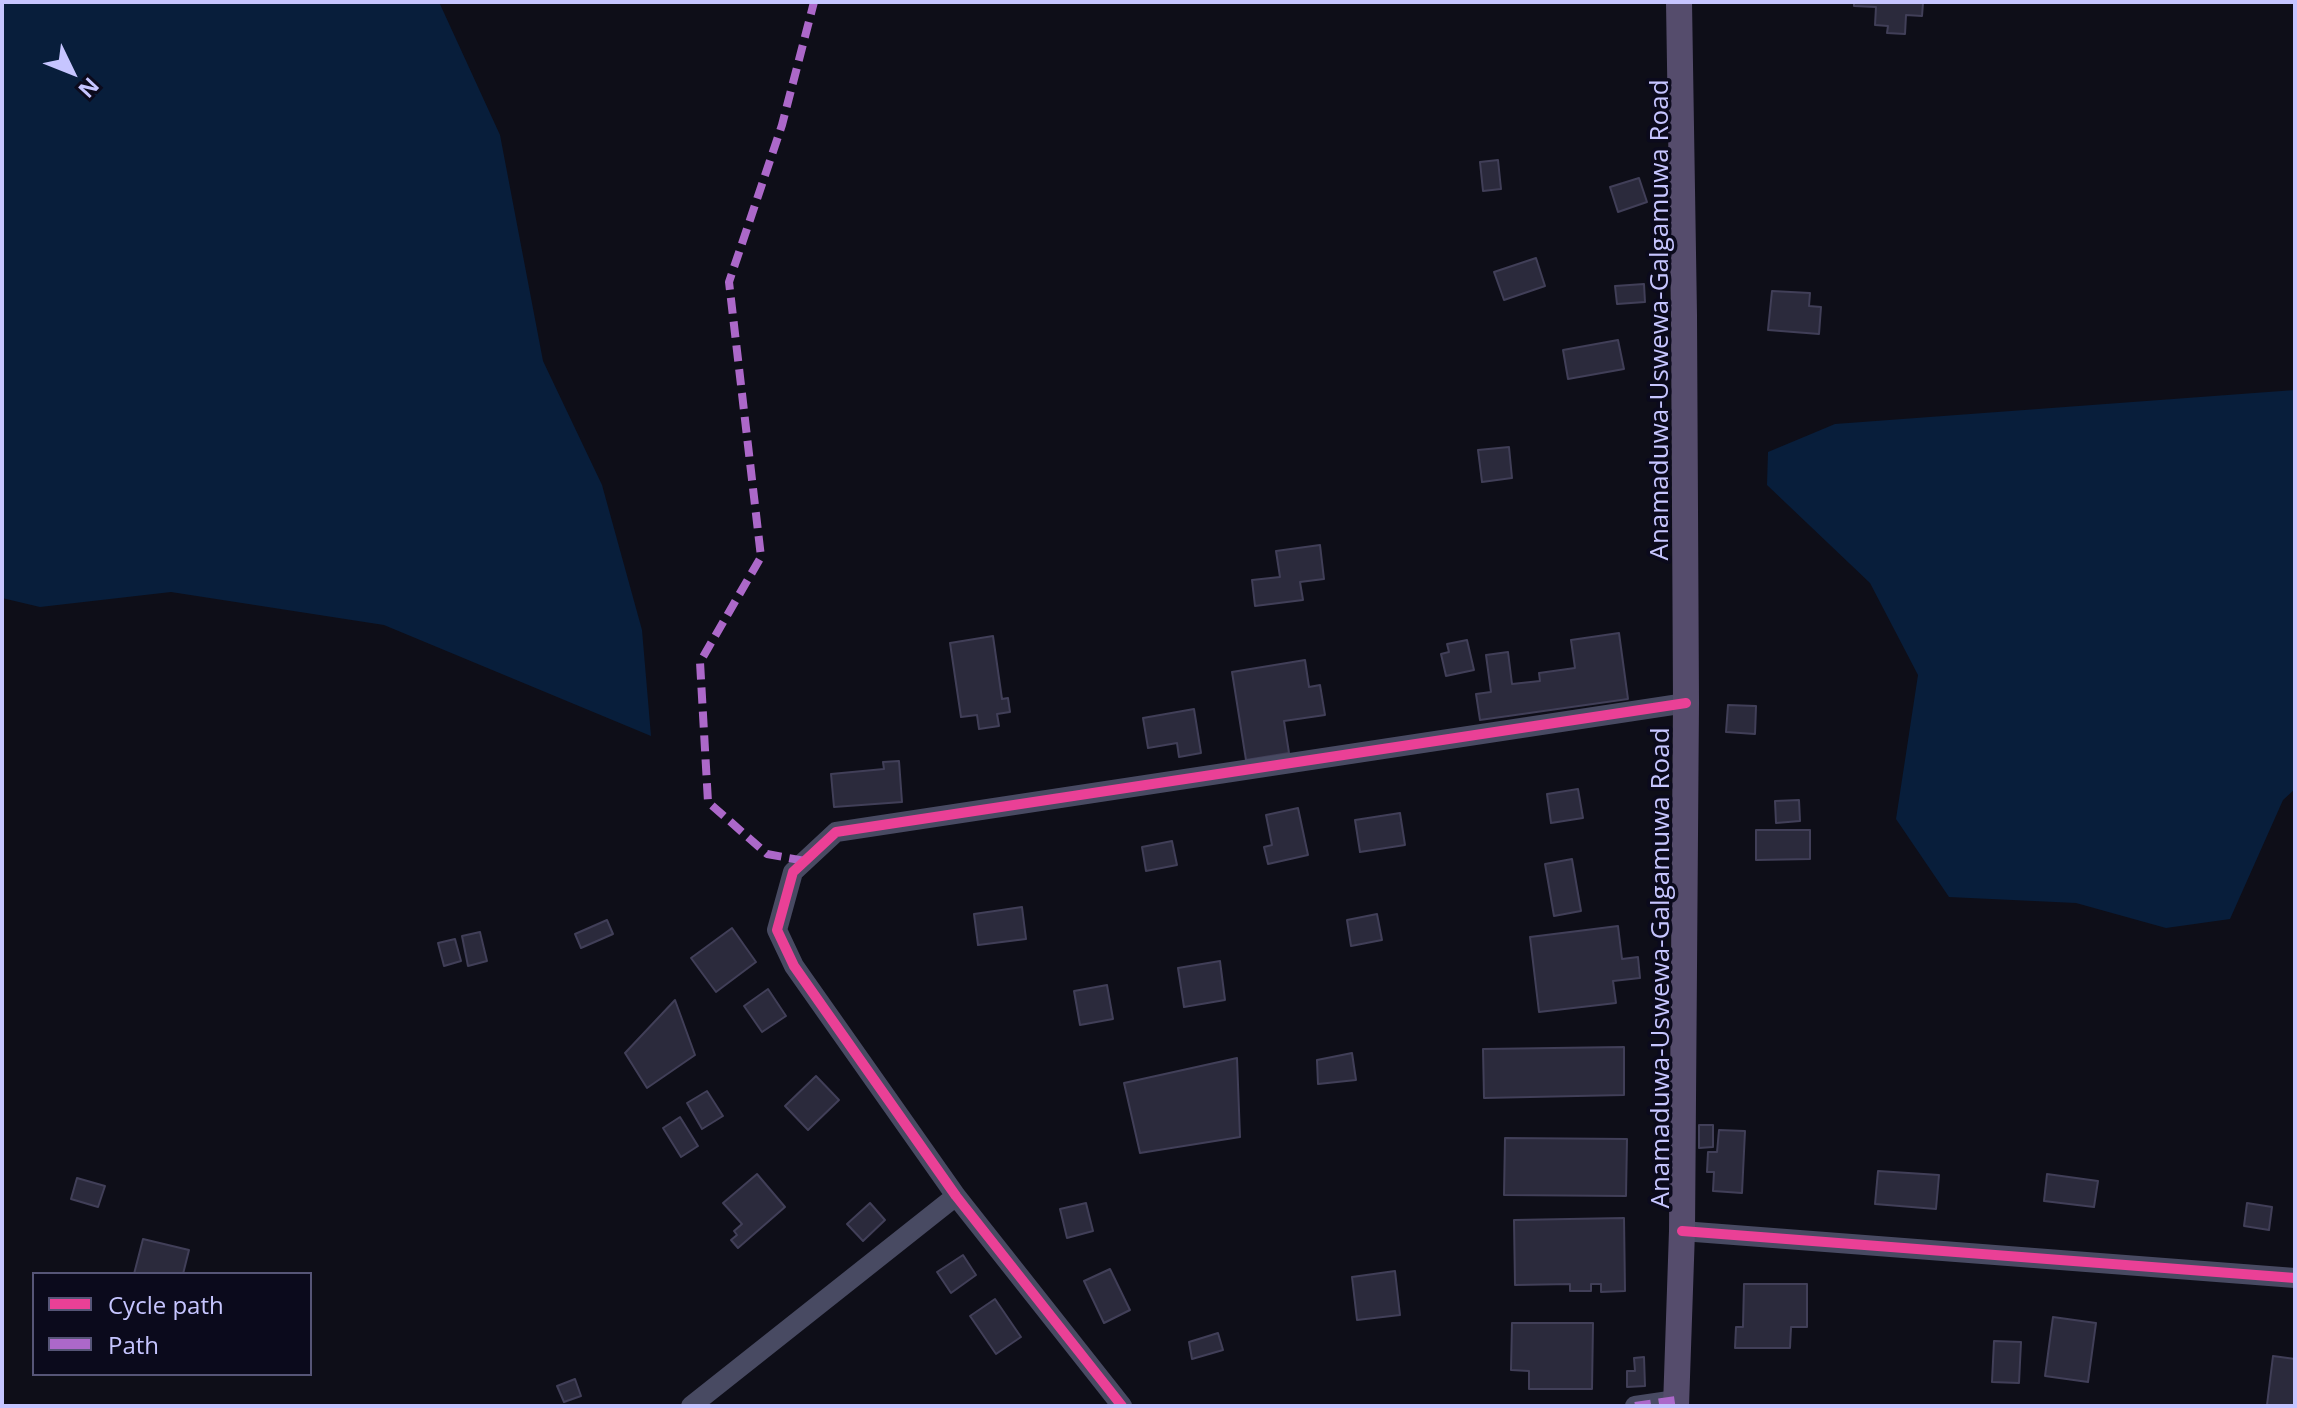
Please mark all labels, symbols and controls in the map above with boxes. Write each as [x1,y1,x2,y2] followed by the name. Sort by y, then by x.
[32,32,112,112] north arrow
[72,72,107,105] text: N
[1645,79,1677,561] street label: Anamaduwa-Uswewa-Galgamuwa Road
[1646,727,1678,1209] street label: Anamaduwa-Uswewa-Galgamuwa Road
[32,1272,312,1376] legend
[108,1288,224,1321] text: Cycle path
[108,1328,159,1361] text: Path

